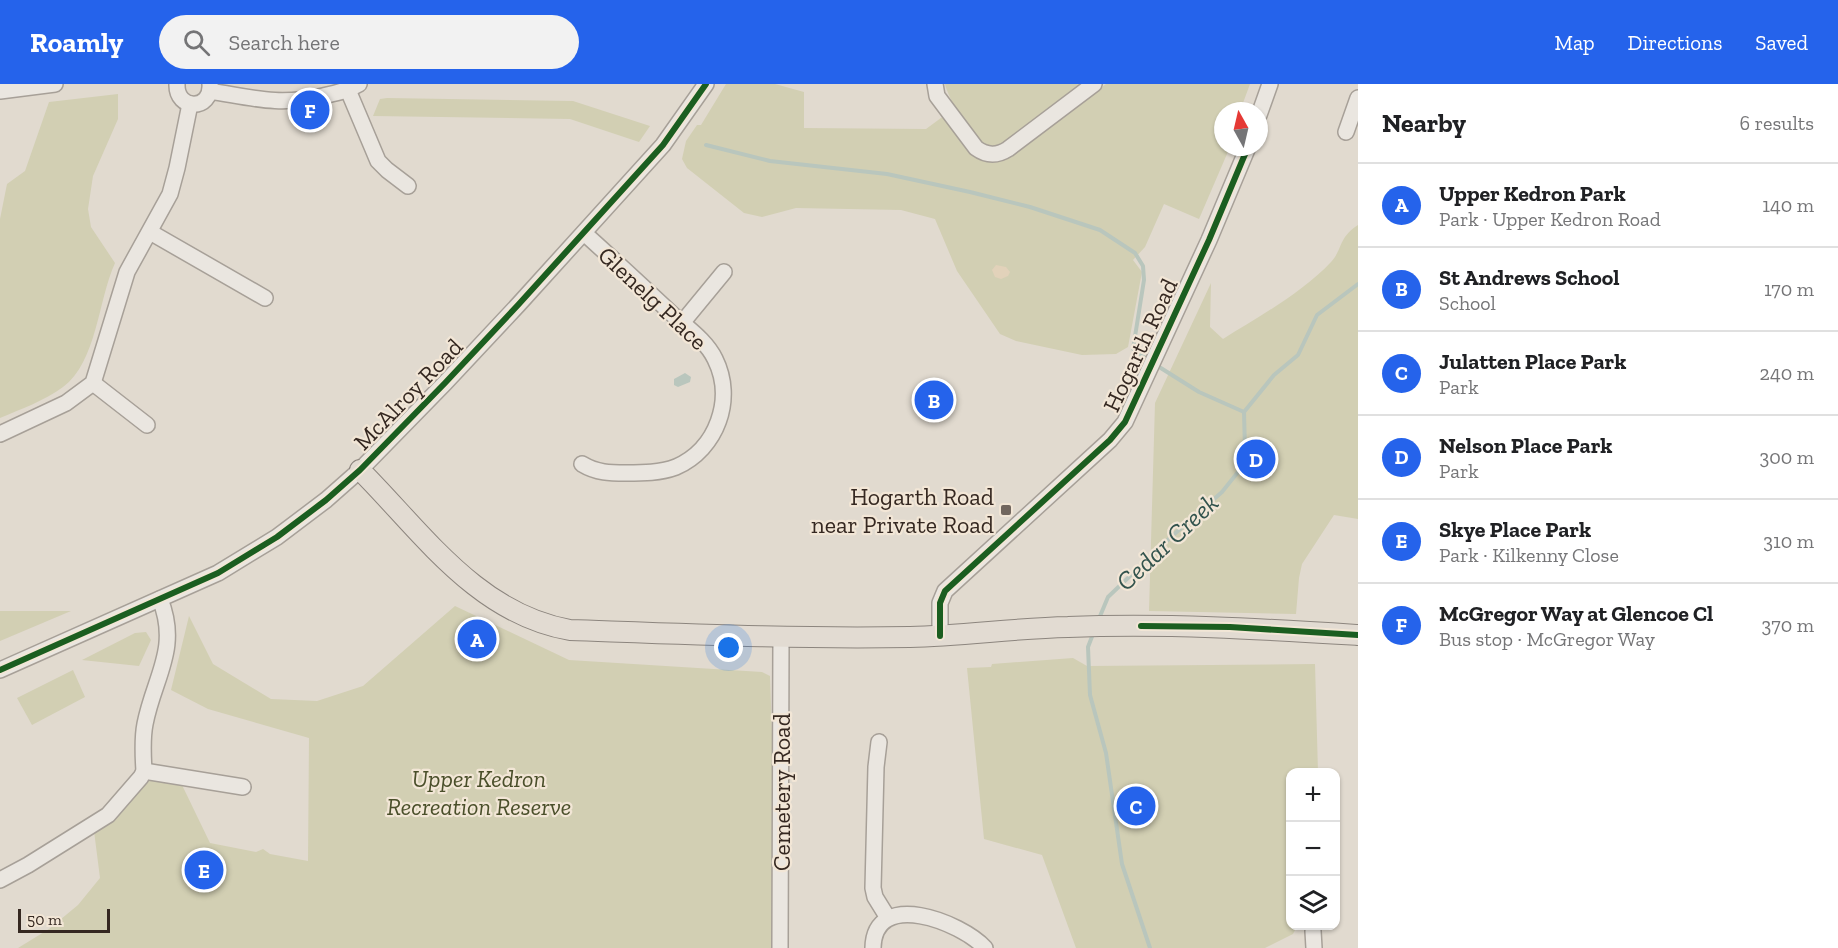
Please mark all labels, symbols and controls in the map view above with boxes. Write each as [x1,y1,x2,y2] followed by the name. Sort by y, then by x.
[159,15,579,69] search box
[30,26,123,59] text: Roamly
[180,26,213,59] icon: search
[228,29,340,56] text: Search here
[1555,30,1595,55] text: Map
[1628,30,1722,55] text: Directions
[1755,30,1808,55] text: Saved
[290,87,330,132] pin: F
[1214,102,1268,156] north arrow
[1382,107,1466,139] text: Nearby
[1740,111,1814,135] text: 6 results
[1439,180,1626,207] text: Upper Kedron Park
[1395,193,1408,217] text: A
[1762,193,1814,217] text: 140 m
[1439,207,1661,231] text: Park · Upper Kedron Road
[593,240,713,356] street label: Glenelg Place
[1439,264,1620,291] text: St Andrews School
[1096,274,1184,416] street label: Hogarth Road
[1395,277,1408,301] text: B
[1764,277,1814,301] text: 170 m
[1439,291,1496,315] text: School
[347,332,469,456] street label: McAlroy Road
[1439,348,1626,375] text: Julatten Place Park
[1395,361,1408,385] text: C
[1760,361,1814,385] text: 240 m
[1439,375,1479,399] text: Park
[914,378,954,422] pin: B
[1439,432,1612,459] text: Nelson Place Park
[1236,436,1276,482] pin: D
[1395,445,1408,469] text: D
[1759,445,1814,469] text: 300 m
[1439,459,1479,483] text: Park
[811,482,994,539] place label: Hogarth Road near Private Road
[1109,487,1225,597] water label: Cedar Creek
[999,503,1013,517] marker: Hogarth Road near Private Road
[1439,516,1591,543] text: Skye Place Park
[1396,529,1407,553] text: E
[1763,529,1814,553] text: 310 m
[1439,543,1619,567] text: Park · Kilkenny Close
[1439,600,1713,627] text: McGregor Way at Glencoe Cl
[1396,613,1407,637] text: F
[1761,613,1814,637] text: 370 m
[458,616,496,662] pin: A
[1439,627,1655,651] text: Bus stop · McGregor Way
[714,633,743,662] your location
[767,713,796,871] street label: Cemetery Road
[387,764,571,821] park label: Upper Kedron Recreation Reserve
[1286,768,1340,930] map controls
[1286,768,1340,822] button: +
[1116,784,1156,828] pin: C
[1286,822,1340,876] button: −
[184,848,224,892] pin: E
[1286,876,1340,930] button: layers
[18,906,110,934] scale bar
[27,910,62,929] text: 50 m

